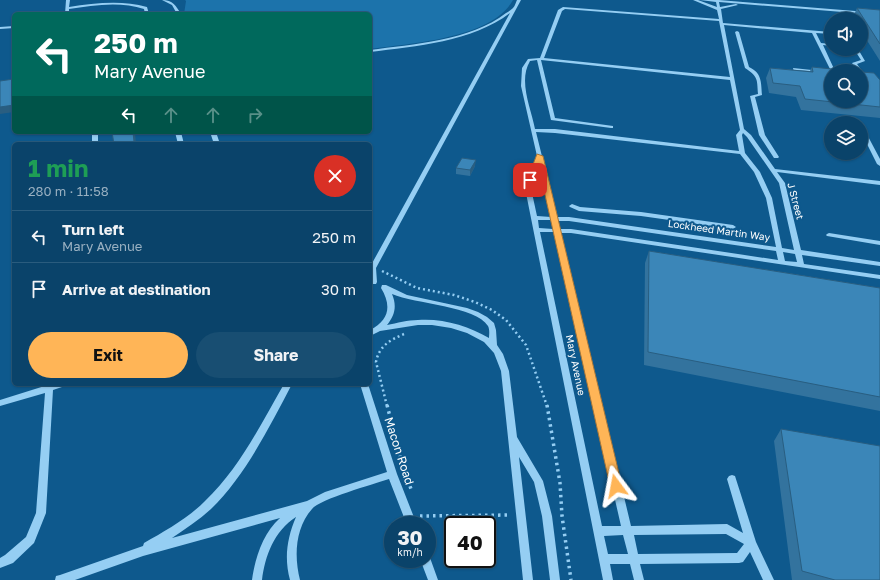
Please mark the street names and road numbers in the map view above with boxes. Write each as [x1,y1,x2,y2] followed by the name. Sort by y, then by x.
[785,181,807,221] street label: J Street
[667,217,771,243] street label: Lockheed Martin Way
[564,333,588,397] street label: Mary Avenue
[381,415,418,487] street label: Macon Road

